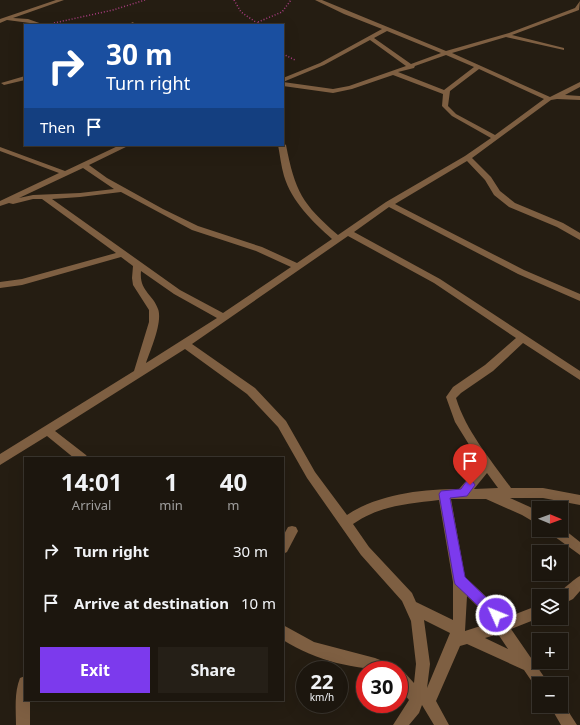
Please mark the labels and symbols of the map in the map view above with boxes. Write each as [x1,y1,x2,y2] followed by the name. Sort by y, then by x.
[453,444,487,485] pin
[532,501,568,537] north arrow
[475,594,517,636] position arrow
[356,661,408,713] speed limit sign: 30

